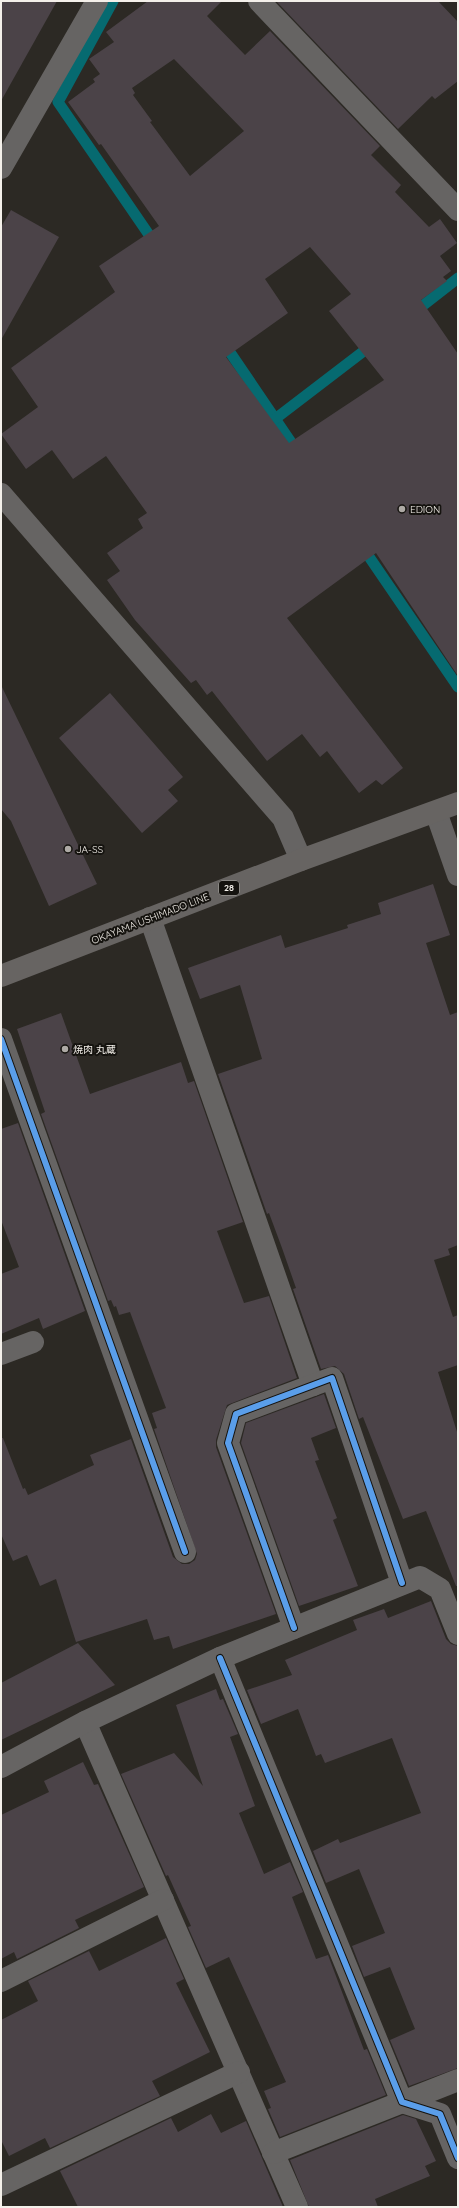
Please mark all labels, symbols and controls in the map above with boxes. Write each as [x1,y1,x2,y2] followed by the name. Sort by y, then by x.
[410,503,440,516] place label: EDION
[397,504,407,514] marker: EDION
[76,843,104,856] place label: JA-SS
[63,844,73,854] marker: JA-SS
[219,881,239,895] road number: 28
[90,890,211,947] street label: OKAYAMA USHIMADO LINE
[73,1043,116,1056] place label: 焼肉 丸蔵
[60,1044,70,1054] marker: 焼肉 丸蔵

